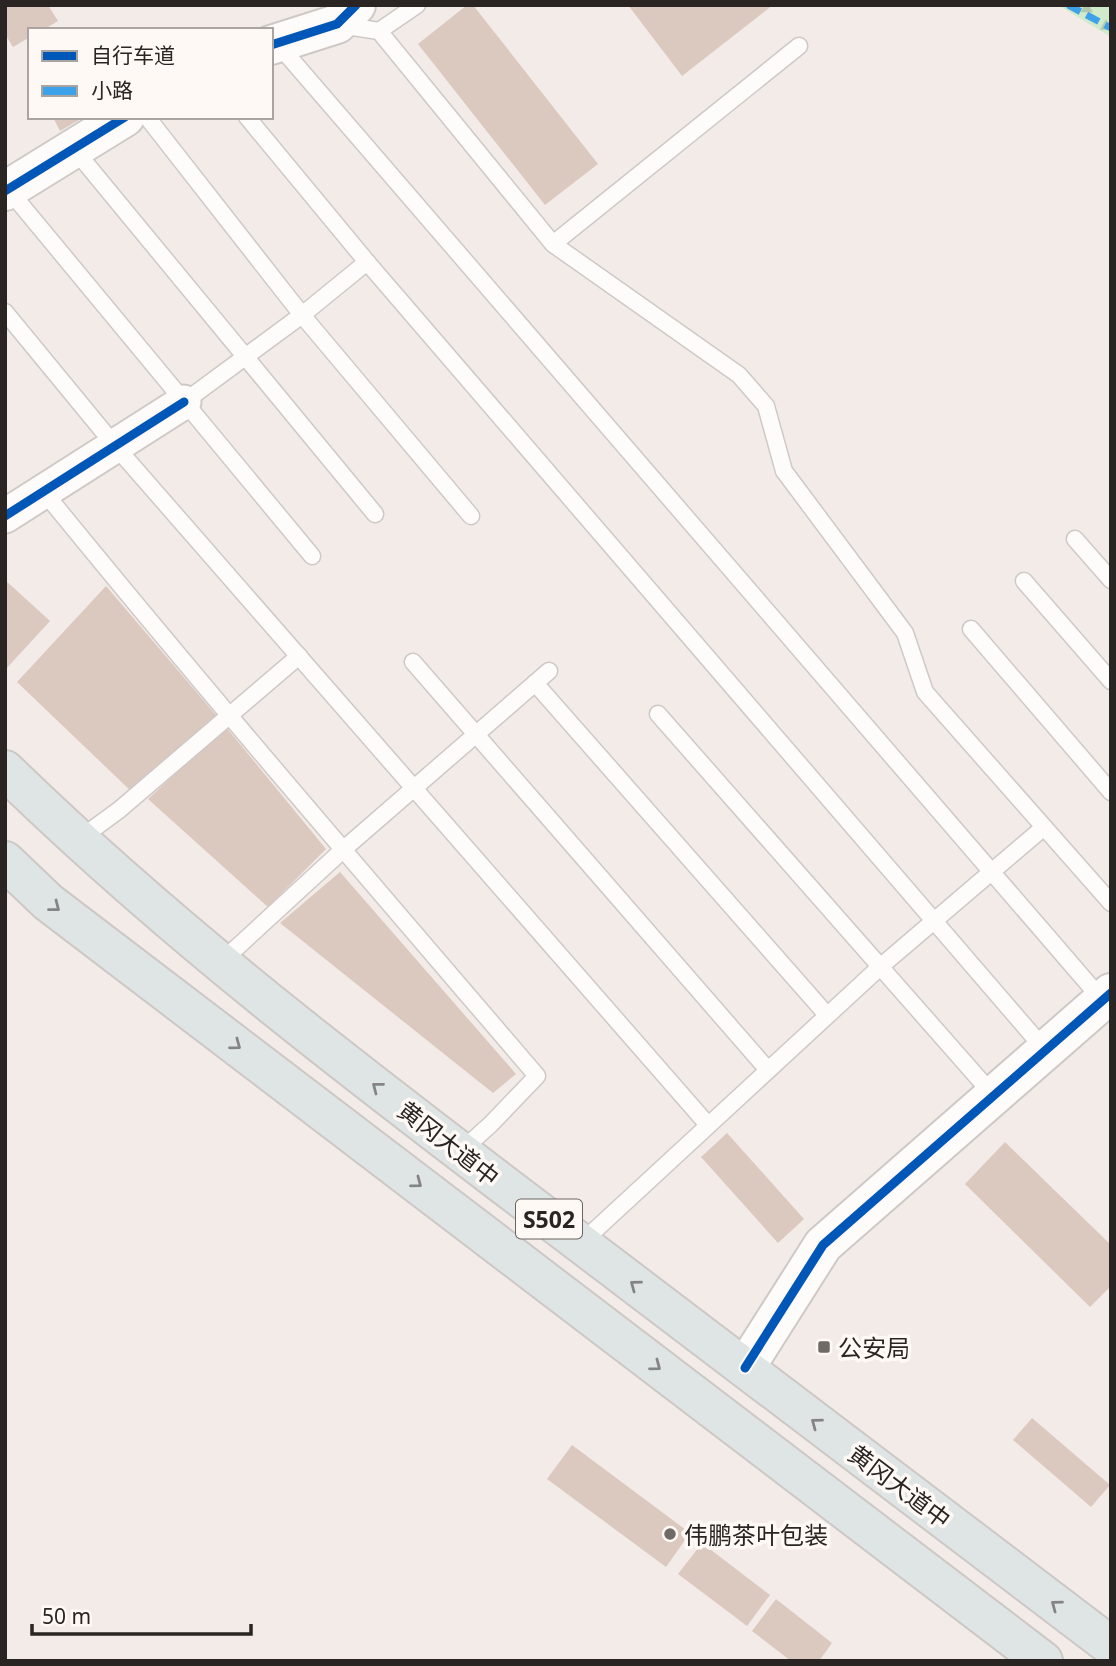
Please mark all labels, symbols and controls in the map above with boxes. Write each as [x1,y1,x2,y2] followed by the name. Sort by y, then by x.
[28,28,273,119] legend
[91,41,175,69] text: 自行车道
[91,76,133,104] text: 小路
[48,899,60,912] one-way arrow
[228,1037,241,1050] one-way arrow
[372,1083,385,1096] one-way arrow
[392,1093,506,1193] street label: 黄冈大道中
[409,1175,422,1188] one-way arrow
[516,1200,582,1238] road number: S502
[630,1281,643,1294] one-way arrow
[838,1331,910,1364] place label: 公安局
[816,1339,832,1355] marker: 公安局
[648,1357,661,1370] one-way arrow
[812,1418,824,1431] one-way arrow
[842,1437,958,1535] street label: 黄冈大道中
[684,1518,828,1551] place label: 伟鹏茶叶包装
[662,1526,678,1542] marker: 伟鹏茶叶包装
[32,1592,250,1636] scale bar
[1052,1600,1064,1613] one-way arrow
[42,1602,91,1630] text: 50 m

